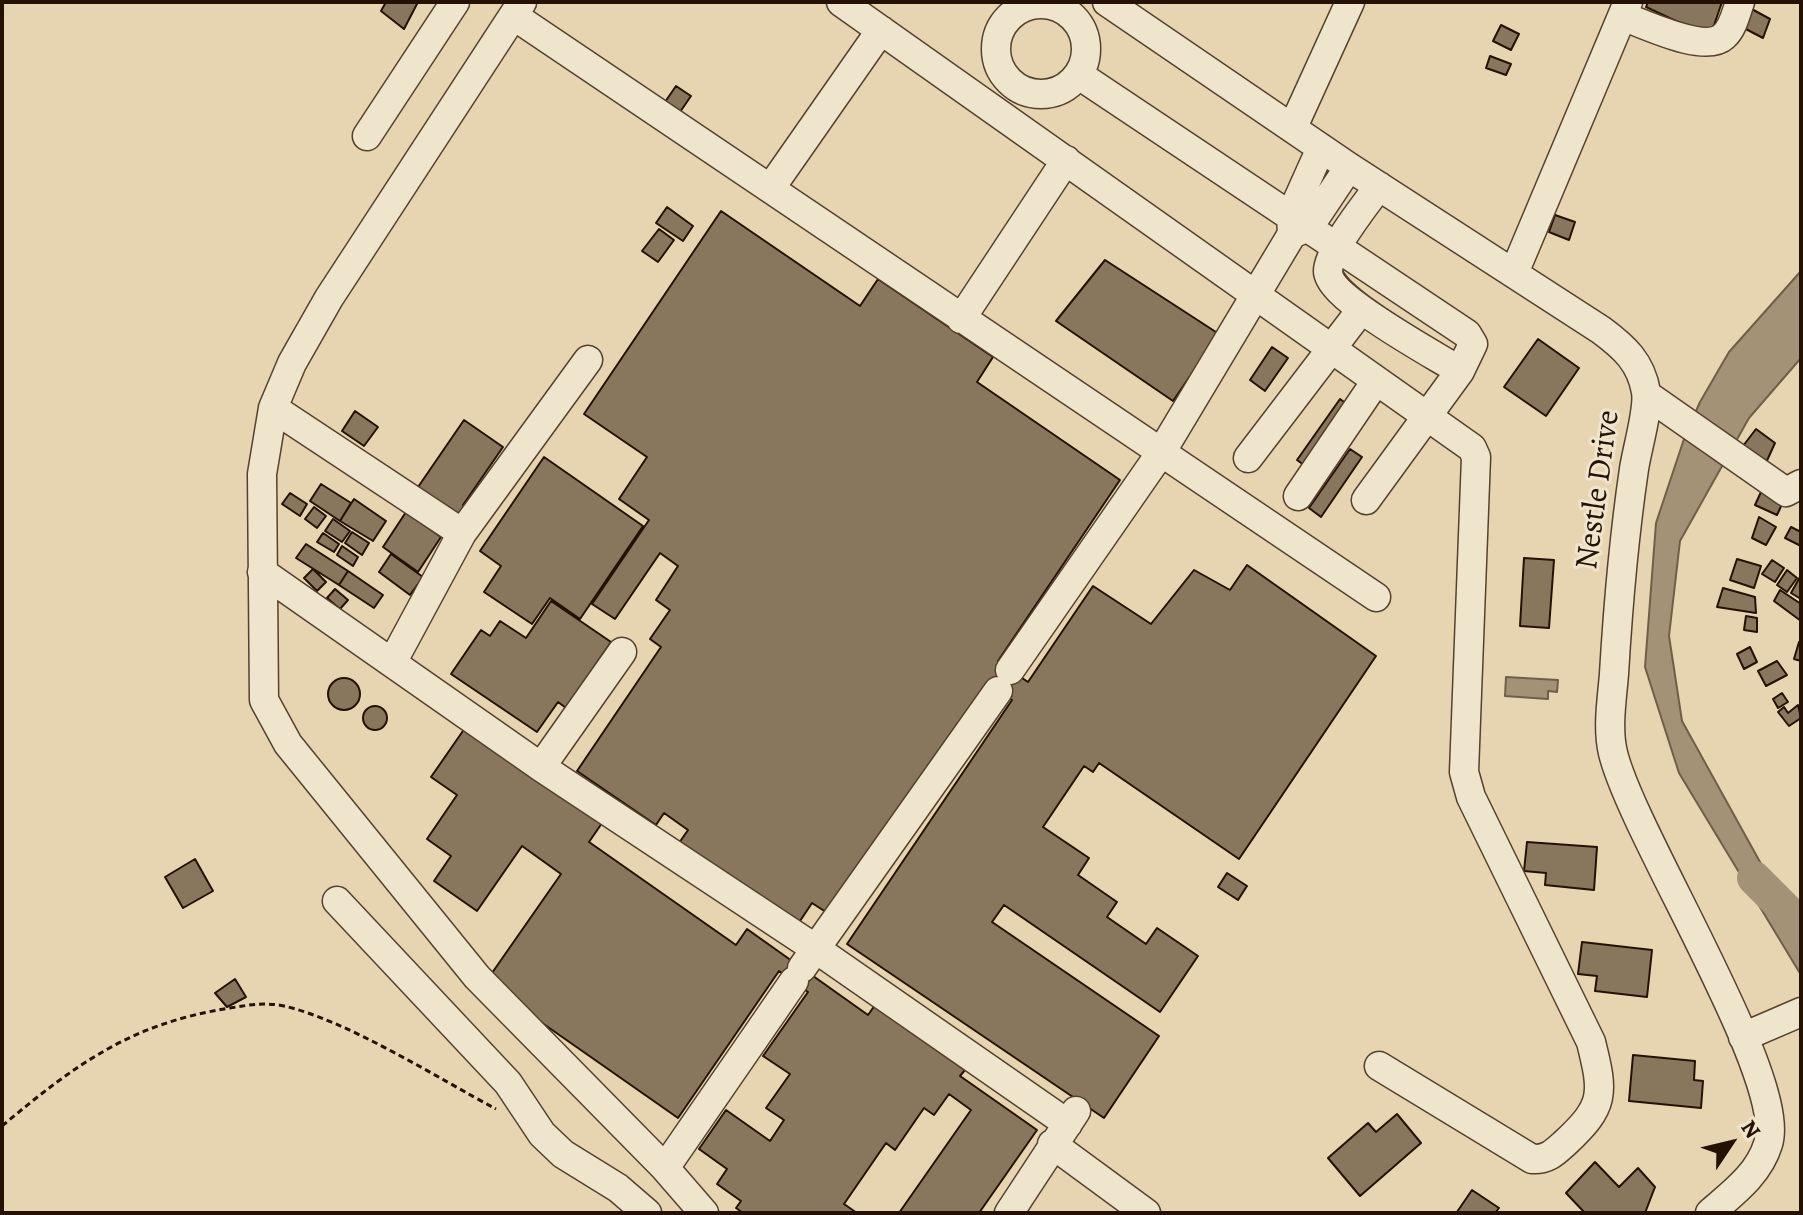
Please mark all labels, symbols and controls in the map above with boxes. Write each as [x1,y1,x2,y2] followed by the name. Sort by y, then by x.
[1569,408,1629,572] street label: Nestle Drive
[1691,1103,1771,1183] north arrow
[1734,1114,1768,1144] text: N

